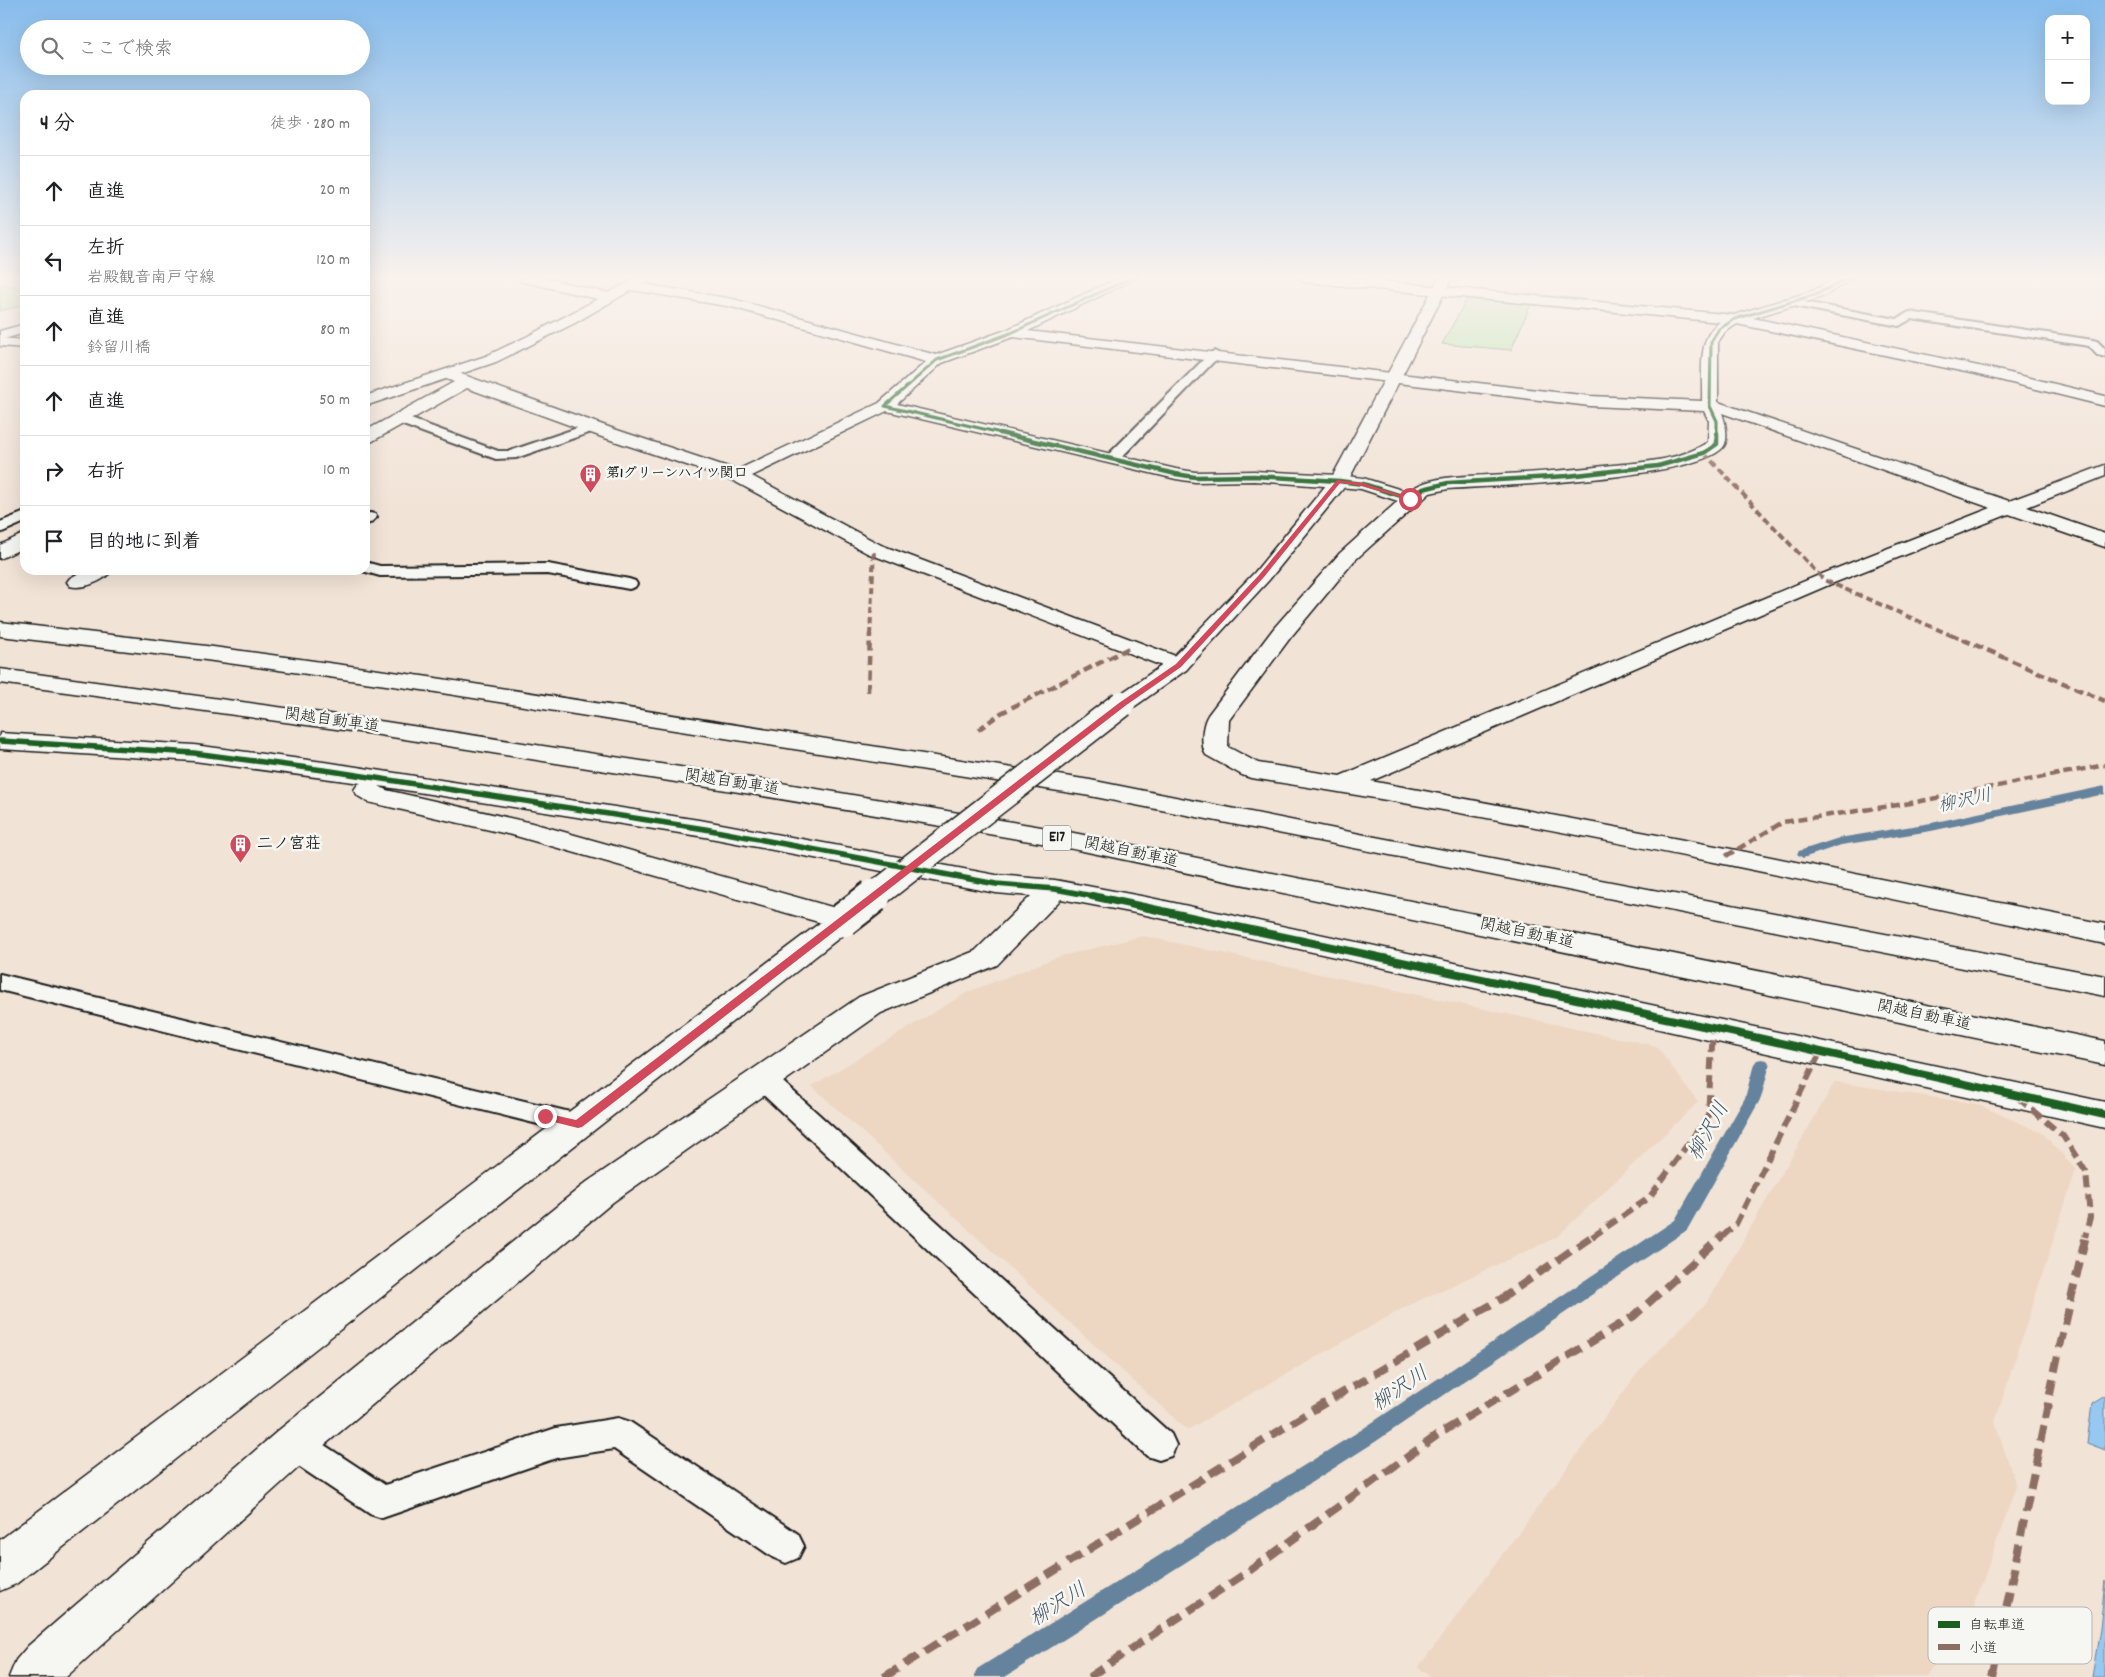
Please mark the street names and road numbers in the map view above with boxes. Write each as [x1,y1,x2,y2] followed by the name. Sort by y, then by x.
[283,703,381,739] street label: 関越自動車道
[683,764,781,802] street label: 関越自動車道
[1043,826,1071,850] road number: E17
[1082,832,1180,874] street label: 関越自動車道
[1478,913,1576,955] street label: 関越自動車道
[1875,995,1973,1037] street label: 関越自動車道

